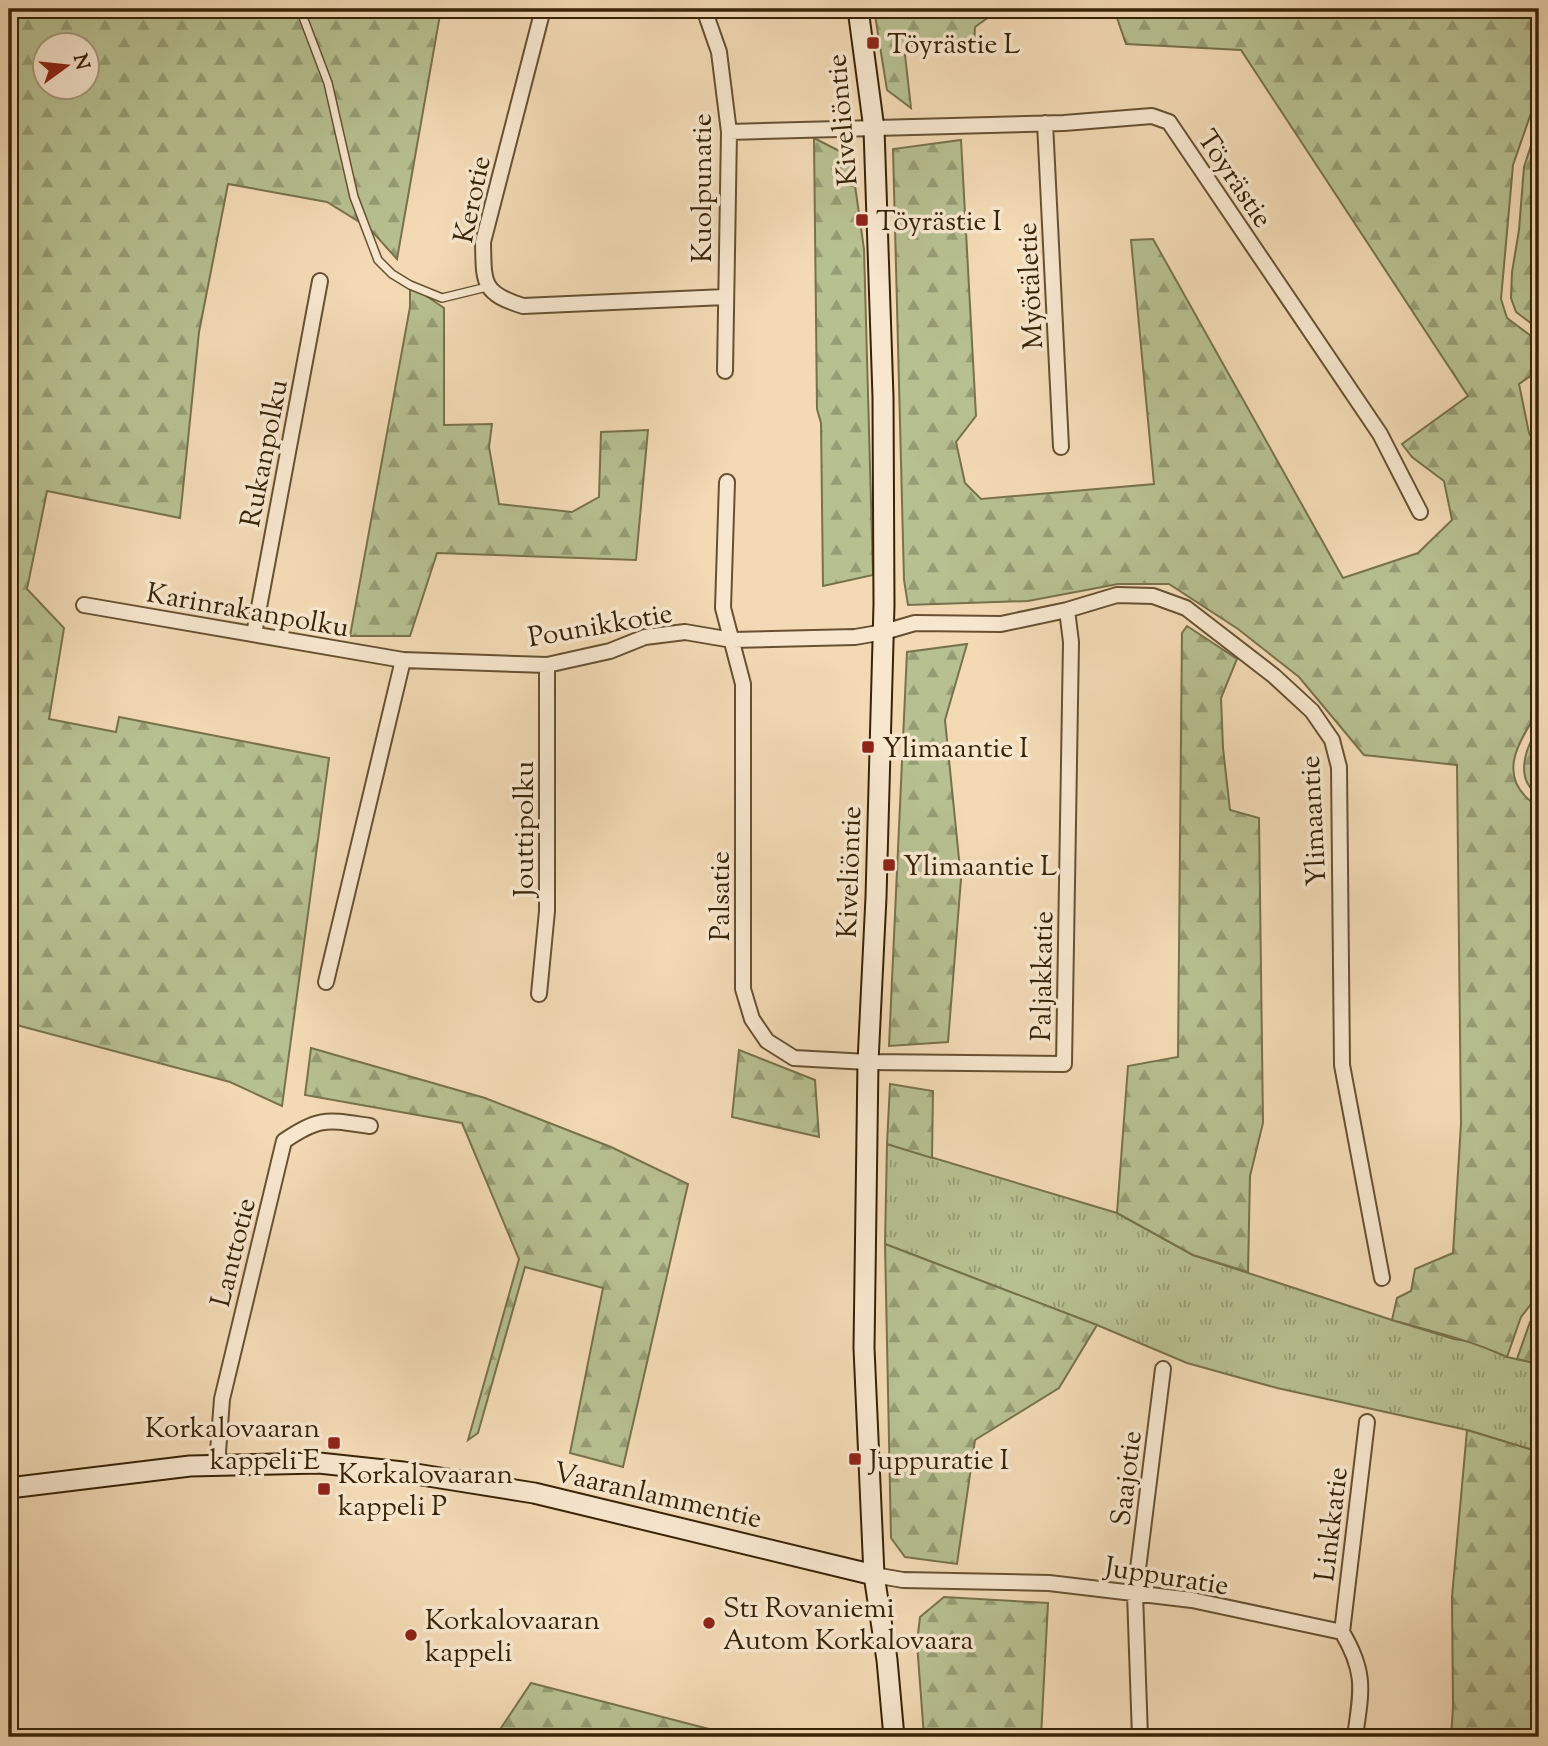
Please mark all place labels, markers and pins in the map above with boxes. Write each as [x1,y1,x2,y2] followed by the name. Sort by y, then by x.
[887,26,1020,66] place label: Töyrästie L
[865,35,881,51] marker: Töyrästie L
[876,203,1002,243] place label: Töyrästie I
[854,212,870,228] marker: Töyrästie I
[882,730,1029,770] place label: Ylimaantie I
[860,739,876,755] marker: Ylimaantie I
[903,848,1057,888] place label: Ylimaantie L
[881,857,897,873] marker: Ylimaantie L
[145,1410,320,1482] place label: Korkalovaaran kappeli E
[326,1435,342,1451] marker: Korkalovaaran kappeli E
[867,1442,1009,1482] place label: Juppuratie I
[847,1451,863,1467] marker: Juppuratie I
[338,1456,513,1528] place label: Korkalovaaran kappeli P
[316,1481,332,1497] marker: Korkalovaaran kappeli P
[723,1590,973,1662] place label: St1 Rovaniemi Autom Korkalovaara
[425,1602,600,1674] place label: Korkalovaaran kappeli
[701,1615,717,1631] marker: St1 Rovaniemi Autom Korkalovaara
[403,1627,419,1643] marker: Korkalovaaran kappeli

